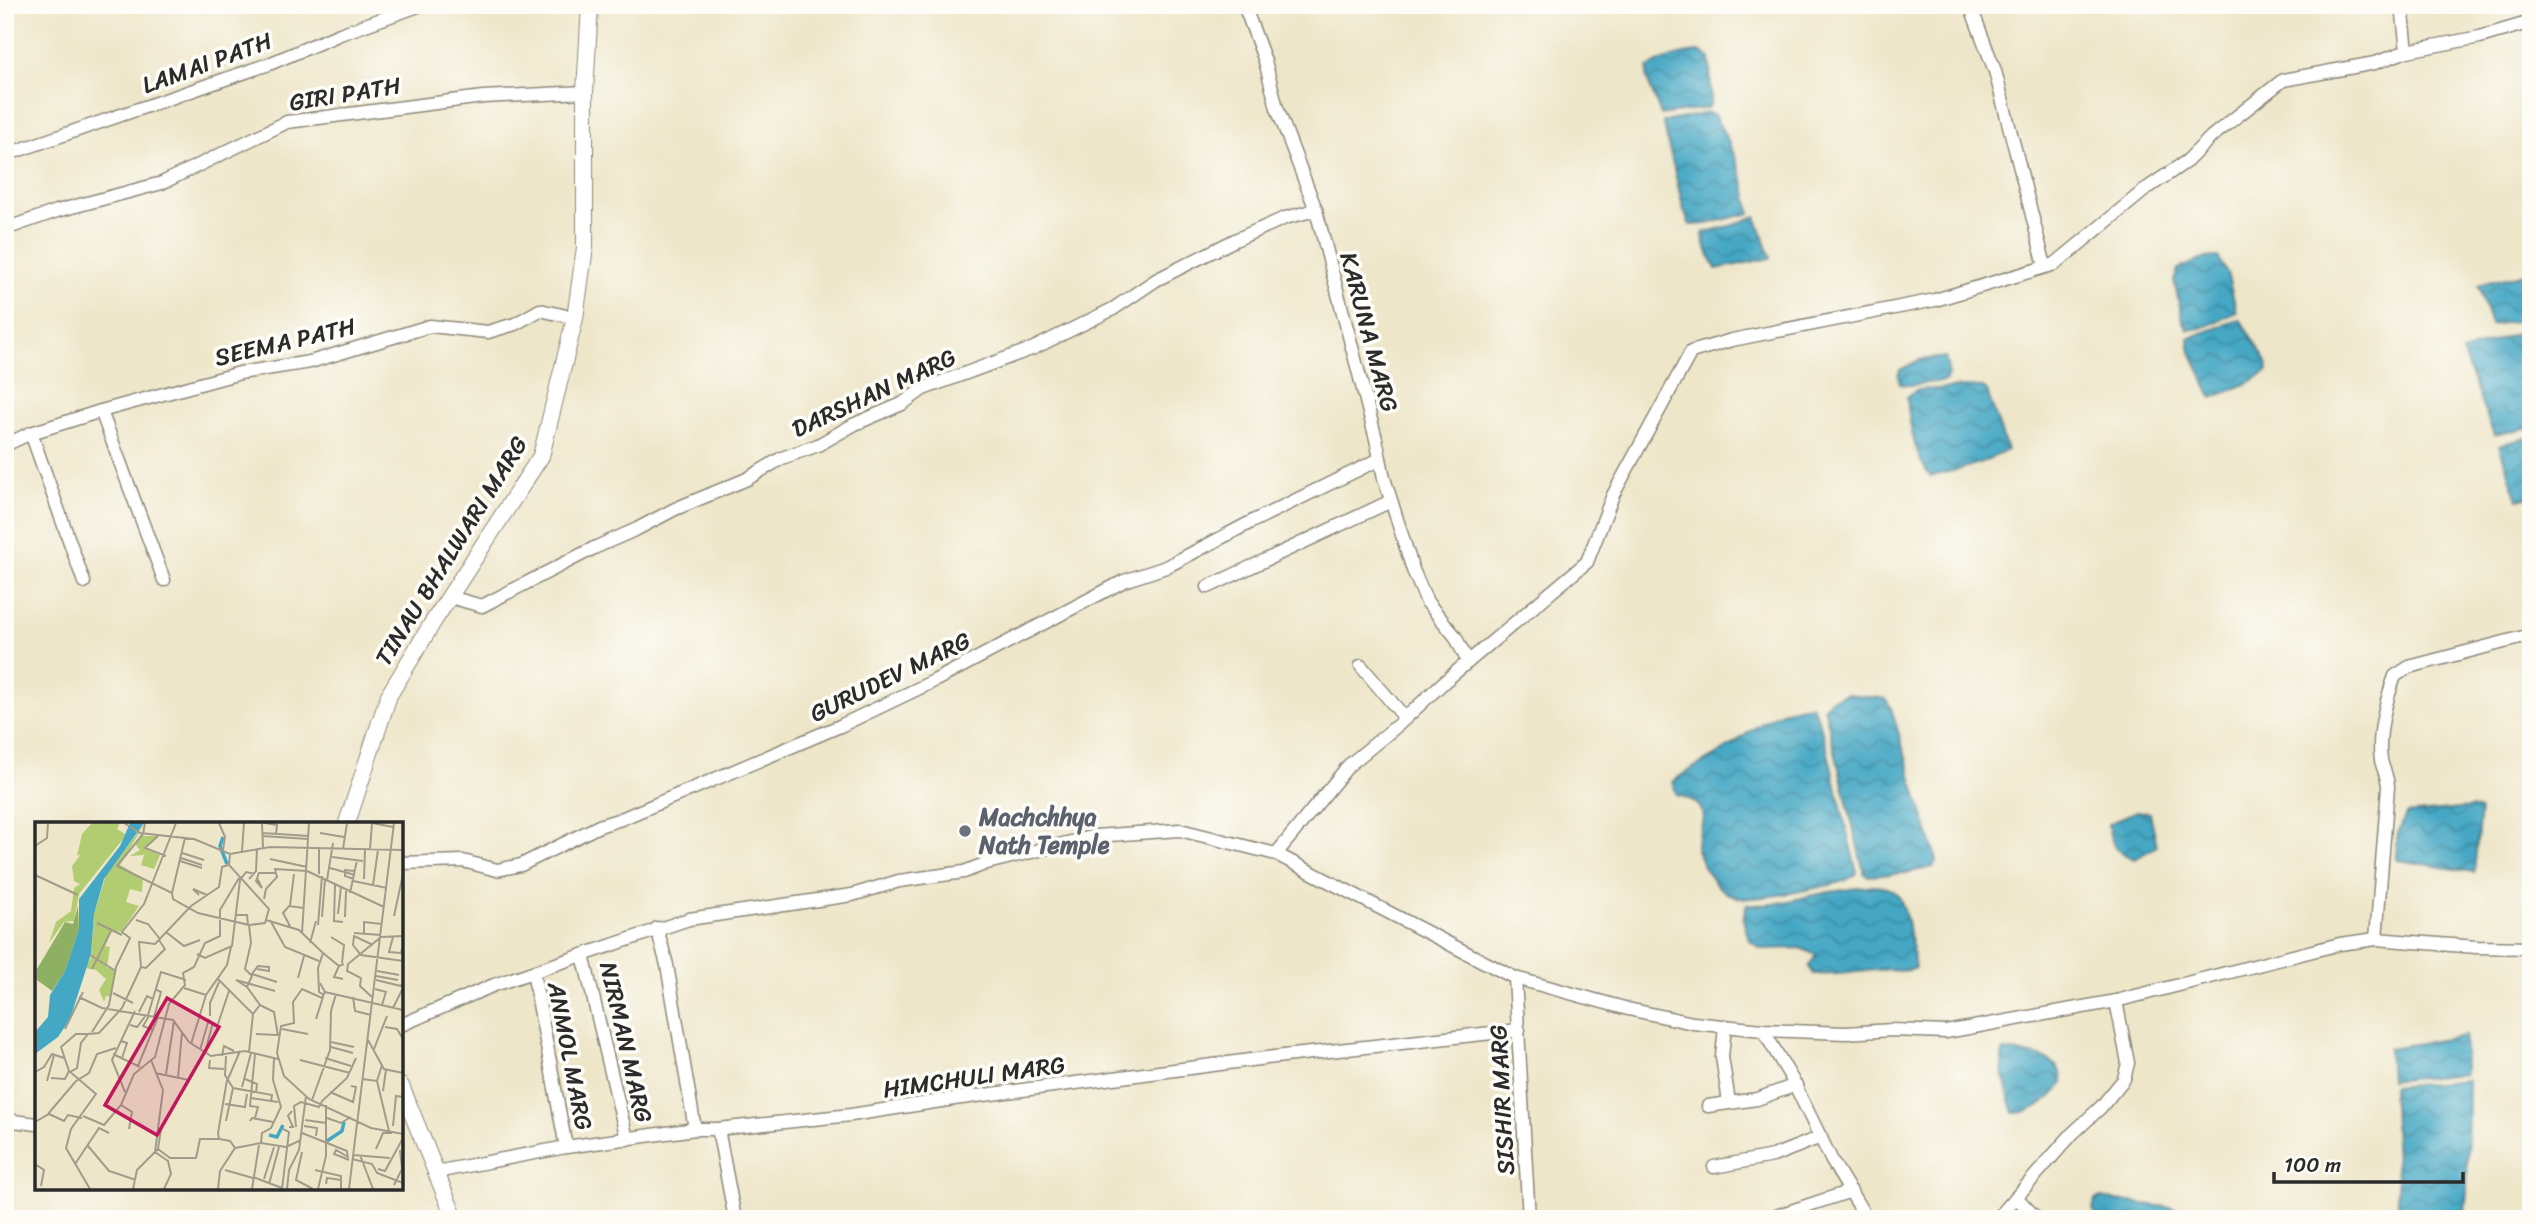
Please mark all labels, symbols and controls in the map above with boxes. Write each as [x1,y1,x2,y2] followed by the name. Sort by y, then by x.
[136,20,278,106] street label: LAMAI PATH
[286,64,404,124] street label: GIRI PATH
[1327,247,1411,417] street label: KARUNA MARG
[210,305,360,379] street label: SEEMA PATH
[785,336,963,450] street label: DARSHAN MARG
[363,428,539,674] street label: TINAU BHALWARI MARG
[802,620,978,734] street label: GURUDEV MARG
[978,796,1110,866] place label: Machchhya Nath Temple
[35,822,402,1189] inset map
[957,823,973,839] marker: Machchhya Nath Temple
[587,957,665,1127] street label: NIRMAN MARG
[535,977,605,1134] street label: ANMOL MARG
[1477,1024,1527,1176] street label: SISHIR MARG
[880,1043,1068,1111] street label: HIMCHULI MARG
[2274,1140,2462,1184] scale bar
[2284,1146,2341,1184] text: 100 m

